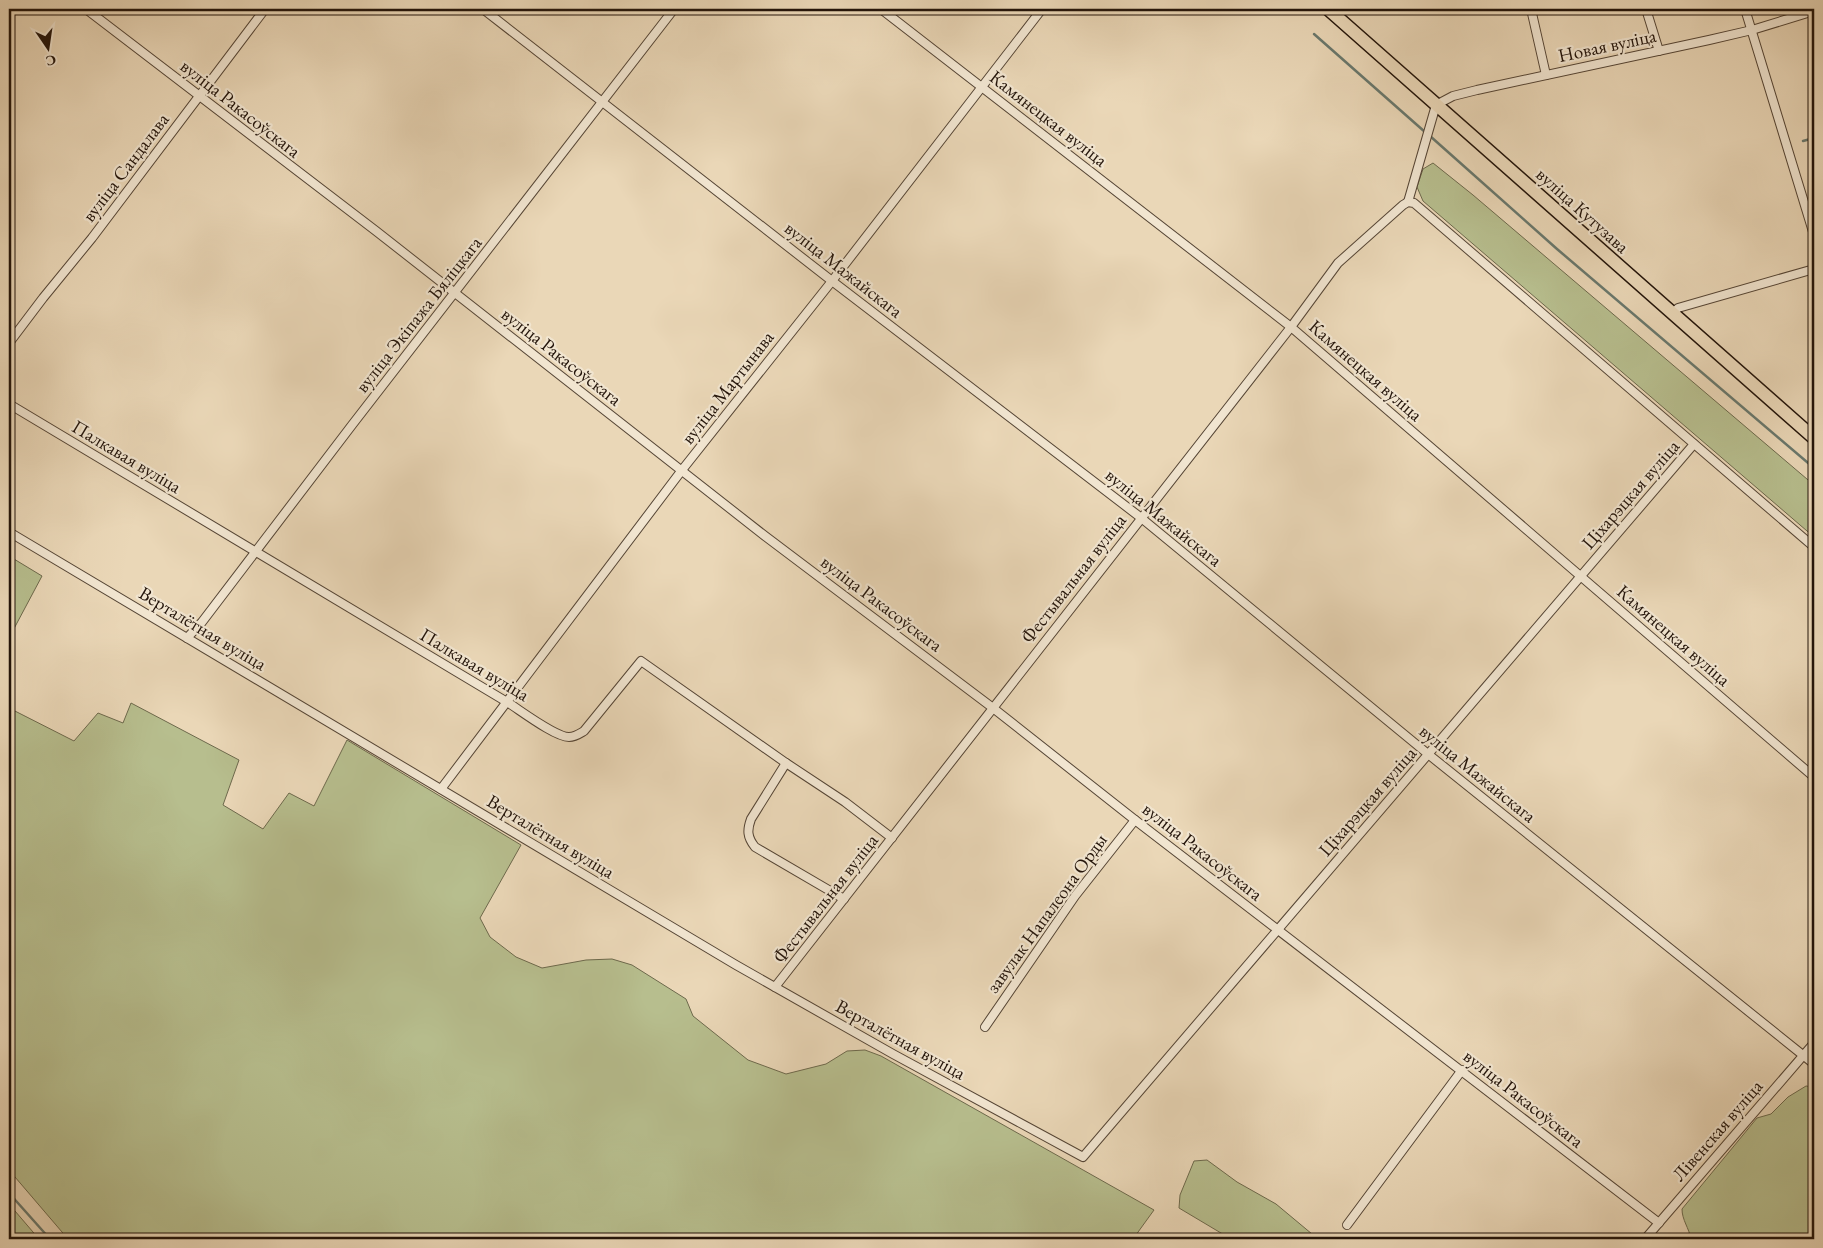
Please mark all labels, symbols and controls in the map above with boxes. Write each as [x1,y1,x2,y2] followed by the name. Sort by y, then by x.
[22,22,72,72] north arrow
[1556,23,1659,68] street label: Новая вуліца
[44,51,58,71] text: С
[175,53,306,164] street label: вуліца Ракасоўскага
[985,65,1113,173] street label: Камянецкая вуліца
[76,107,175,227] street label: вуліца Сандалава
[1531,162,1635,259] street label: вуліца Кутузава
[780,215,908,324] street label: вуліца Мажайскага
[349,231,488,398] street label: вуліца Экіпажа Бяліцкага
[496,301,627,412] street label: вуліца Ракасоўскага
[1304,314,1428,427] street label: Камянецкая вуліца
[675,325,780,449] street label: вуліца Мартынава
[67,414,186,499] street label: Палкавая вуліца
[1576,434,1685,554] street label: Ціхарэцкая вуліца
[1100,463,1228,572] street label: вуліца Мажайскага
[1015,508,1132,648] street label: Фестывальная вуліца
[816,549,948,658] street label: вуліца Ракасоўскага
[1612,579,1736,692] street label: Камянецкая вуліца
[134,580,272,677] street label: Верталётная вуліца
[415,622,534,707] street label: Палкавая вуліца
[1414,719,1542,828] street label: вуліца Мажайскага
[1313,741,1422,861] street label: Ціхарэцкая вуліца
[482,788,620,885] street label: Верталётная вуліца
[1137,796,1268,907] street label: вуліца Ракасоўскага
[767,828,884,968] street label: Фестывальная вуліца
[980,828,1113,998] street label: завулак Напалеона Орды
[831,993,970,1086] street label: Верталётная вуліца
[1458,1043,1589,1154] street label: вуліца Ракасоўскага
[1666,1074,1769,1186] street label: Лівенская вуліца

